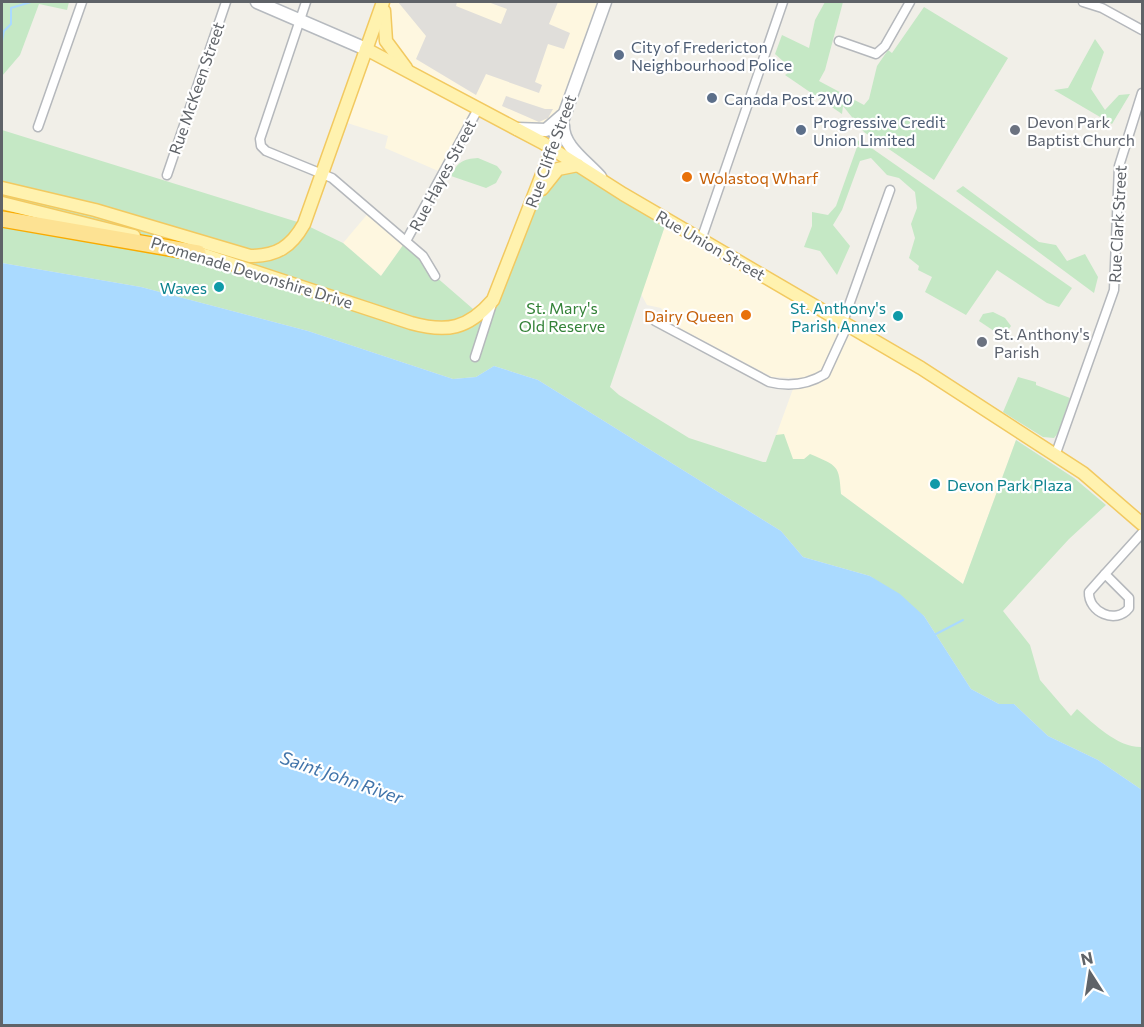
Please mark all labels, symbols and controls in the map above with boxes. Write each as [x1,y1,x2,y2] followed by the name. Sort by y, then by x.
[164,19,228,157] street label: Rue McKeen Street
[631,37,792,74] place label: City of Fredericton Neighbourhood Police
[612,48,626,62] marker: City of Fredericton Neighbourhood Police
[724,89,853,108] place label: Canada Post 2W0
[705,91,719,105] marker: Canada Post 2W0
[521,92,579,210] street label: Rue Cliffe Street
[813,112,946,149] place label: Progressive Credit Union Limited
[1027,112,1135,149] place label: Devon Park Baptist Church
[405,116,480,234] street label: Rue Hayes Street
[794,123,808,137] marker: Progressive Credit Union Limited
[1008,123,1022,137] marker: Devon Park Baptist Church
[1104,164,1130,283] street label: Rue Clark Street
[699,168,819,187] place label: Wolastoq Wharf
[680,170,694,184] marker: Wolastoq Wharf
[653,206,769,284] street label: Rue Union Street
[149,232,355,312] street label: Promenade Devonshire Drive
[160,278,207,297] place label: Waves
[212,280,226,294] marker: Waves
[519,298,605,335] park label: St. Mary's Old Reserve
[790,298,886,335] place label: St. Anthony's Parish Annex
[644,306,734,325] place label: Dairy Queen
[739,308,753,322] marker: Dairy Queen
[891,309,905,323] marker: St. Anthony's Parish Annex
[994,324,1090,361] place label: St. Anthony's Parish
[975,335,989,349] marker: St. Anthony's Parish
[947,475,1072,494] place label: Devon Park Plaza
[928,477,942,491] marker: Devon Park Plaza
[278,746,407,809] water label: Saint John River
[1060,943,1120,1003] north arrow
[1079,947,1095,968] text: N

